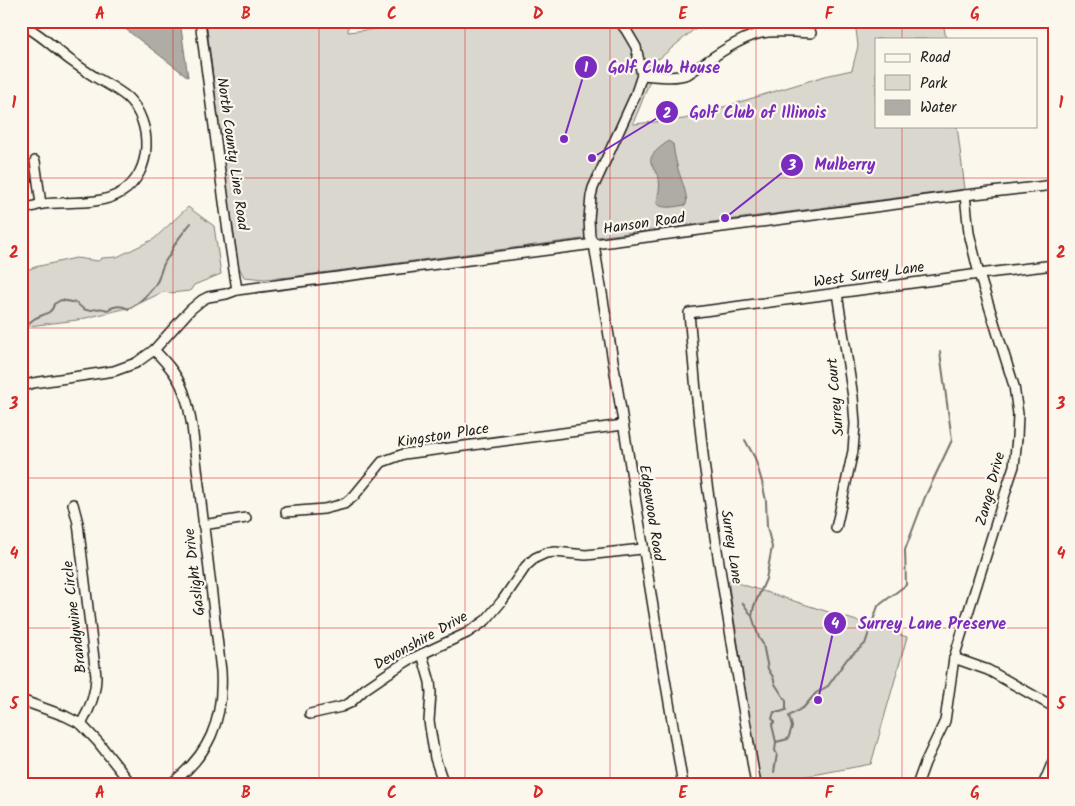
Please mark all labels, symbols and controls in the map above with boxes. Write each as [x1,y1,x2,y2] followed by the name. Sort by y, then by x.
[95,2,105,27] text: A
[241,2,251,27] text: B
[387,2,397,27] text: C
[533,2,544,27] text: D
[679,2,689,27] text: E
[825,2,835,27] text: F
[970,2,980,27] text: G
[875,38,1038,128] legend
[920,46,951,70] text: Road
[573,52,730,83] callout: Golf Club House
[584,56,589,80] text: 1
[608,56,720,81] text: Golf Club House
[920,72,948,96] text: Park
[209,76,255,233] street label: North County Line Road
[12,91,17,116] text: 1
[1059,91,1064,116] text: 1
[920,96,957,120] text: Water
[655,97,837,128] callout: Golf Club of Illinois
[689,101,827,126] text: Golf Club of Illinois
[663,102,672,126] text: 2
[780,149,886,180] callout: Mulberry
[815,153,876,178] text: Mulberry
[787,154,796,178] text: 3
[602,206,687,242] street label: Hanson Road
[9,241,19,266] text: 2
[1056,241,1066,266] text: 2
[812,255,926,295] street label: West Surrey Lane
[821,357,851,437] street label: Surrey Court
[9,392,19,417] text: 3
[1056,392,1066,417] text: 3
[395,417,491,455] street label: Kingston Place
[970,449,1012,529] street label: Zange Drive
[632,463,671,563] street label: Edgewood Road
[713,508,749,586] street label: Surrey Lane
[178,527,212,617] street label: Gaslight Drive
[10,542,19,567] text: 4
[1057,542,1066,567] text: 4
[56,559,94,675] street label: Brandywine Circle
[369,605,473,677] street label: Devonshire Drive
[823,608,1016,639] callout: Surrey Lane Preserve
[831,612,839,636] text: 4
[858,612,1006,637] text: Surrey Lane Preserve
[9,692,20,717] text: 5
[1056,692,1067,717] text: 5
[95,781,105,806] text: A
[241,781,251,806] text: B
[387,781,397,806] text: C
[533,781,544,806] text: D
[679,781,689,806] text: E
[825,781,835,806] text: F
[970,781,980,806] text: G

